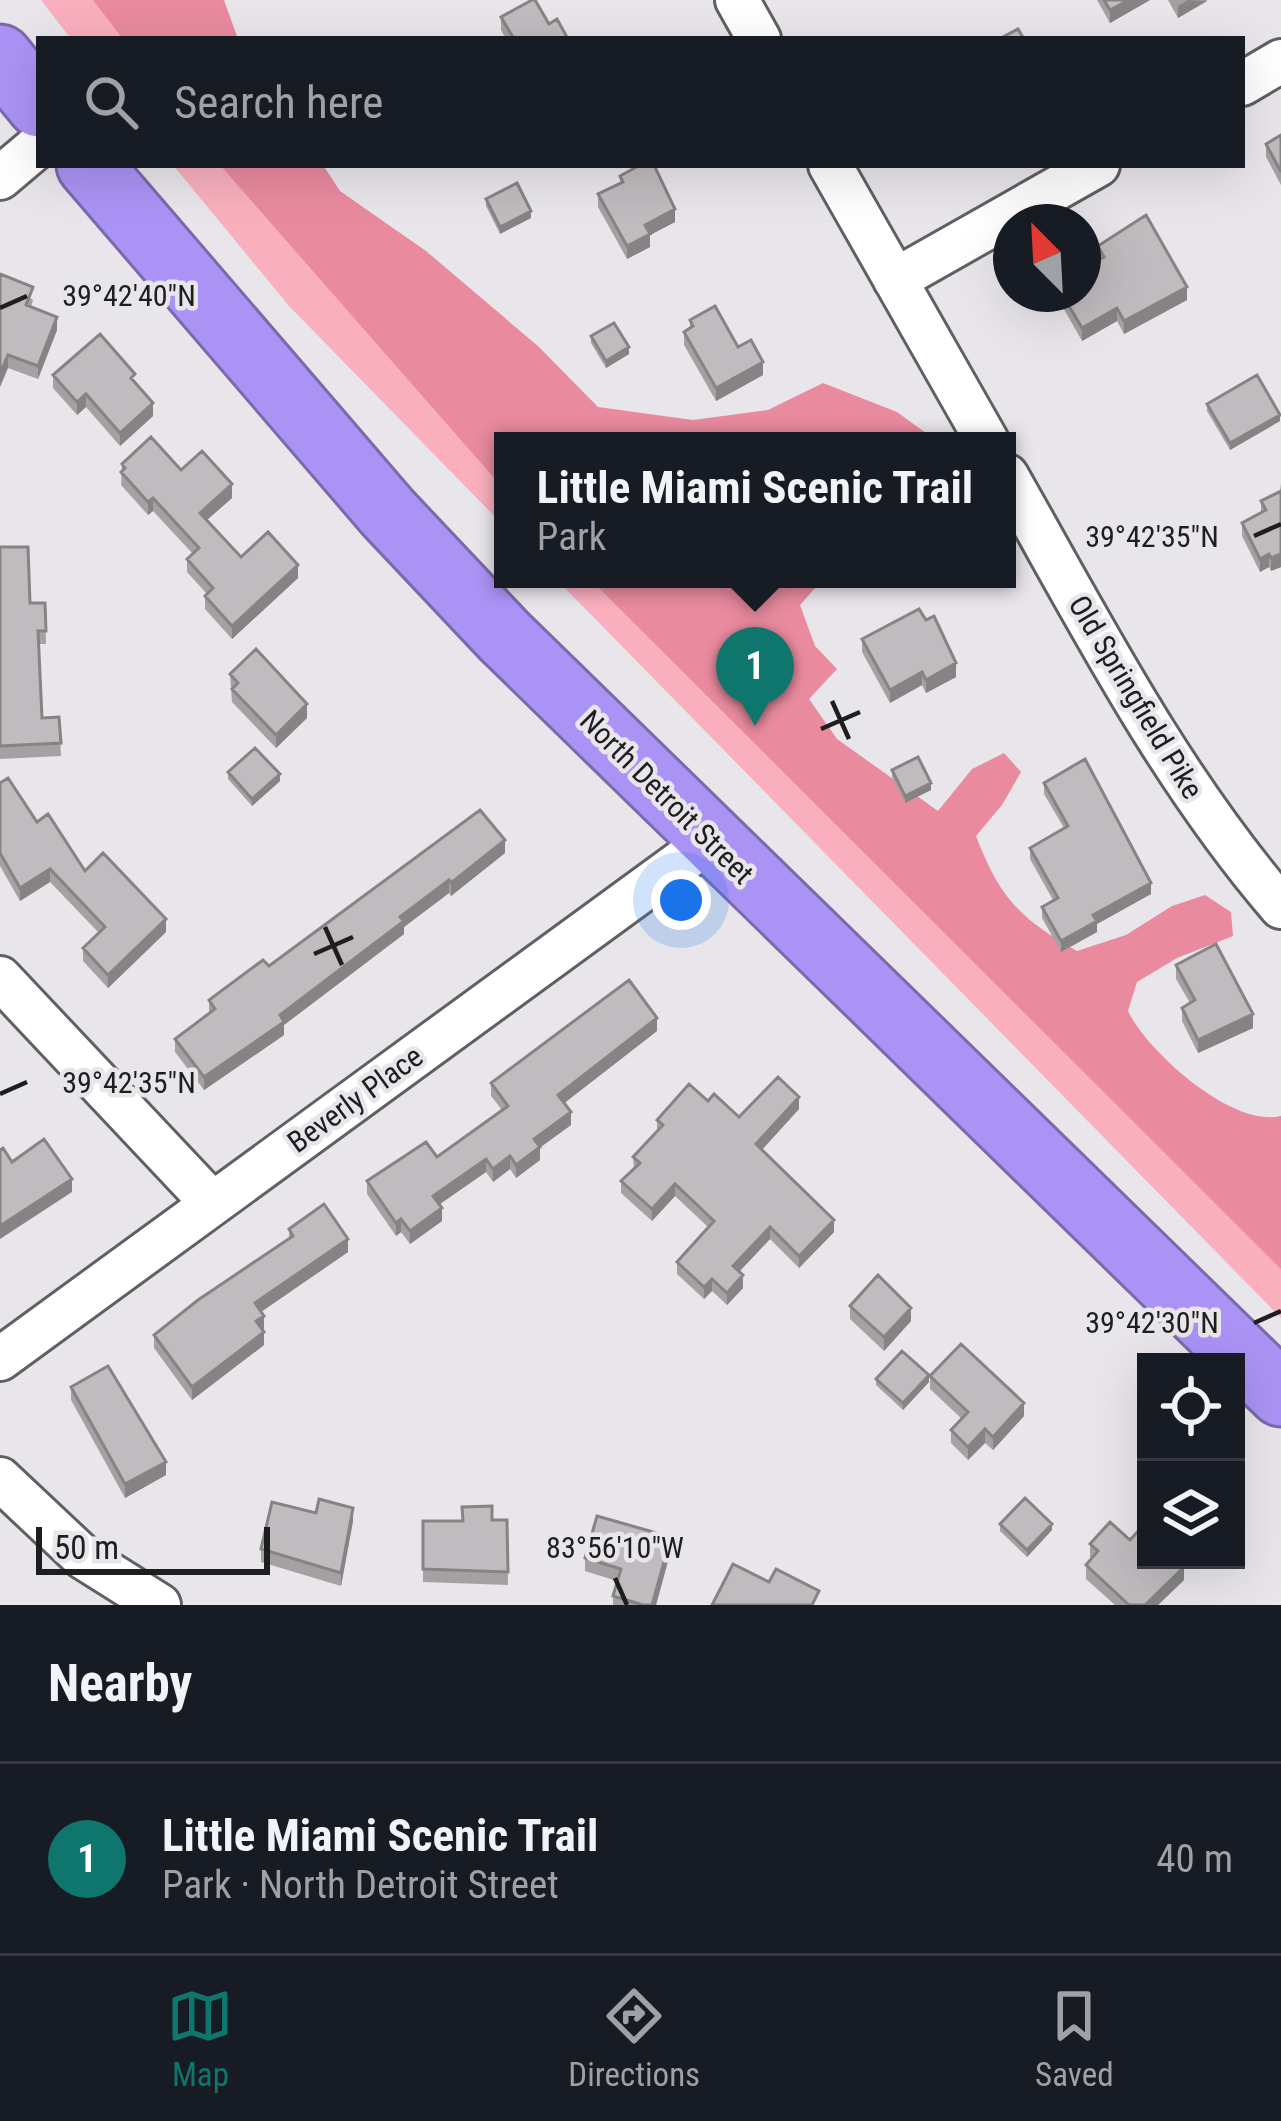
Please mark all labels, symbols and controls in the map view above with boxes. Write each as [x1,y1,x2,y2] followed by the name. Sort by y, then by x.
[36,36,1245,168] search box
[78,69,144,135] icon: search
[174,76,383,129] text: Search here
[993,204,1101,312] north arrow
[62,278,196,313] text: 39°42'40"N
[494,432,1016,588] popup
[537,461,973,514] text: Little Miami Scenic Trail
[537,514,606,560] text: Park
[1085,519,1219,554] text: 39°42'35"N
[1062,589,1210,805] street label: Old Springfield Pike
[716,627,794,726] pin: 1
[573,703,761,891] street label: North Detroit Street
[651,870,711,930] your location
[281,1038,429,1160] street label: Beverly Place
[62,1065,196,1100] text: 39°42'35"N
[1085,1305,1219,1340] text: 39°42'30"N
[1137,1353,1245,1569] map controls
[1137,1353,1245,1461] button: locate
[1137,1461,1245,1569] button: layers
[36,1521,270,1574] scale bar
[54,1528,119,1567] text: 50 m
[546,1530,684,1565] text: 83°56'10"W
[48,1654,192,1713] text: Nearby
[162,1809,598,1862] text: Little Miami Scenic Trail
[77,1836,97,1882] text: 1
[1156,1836,1233,1882] text: 40 m
[162,1862,559,1908] text: Park · North Detroit Street
[167,1983,233,2094] tab: Map
[568,1983,700,2094] tab: Directions
[1035,1983,1114,2094] tab: Saved

